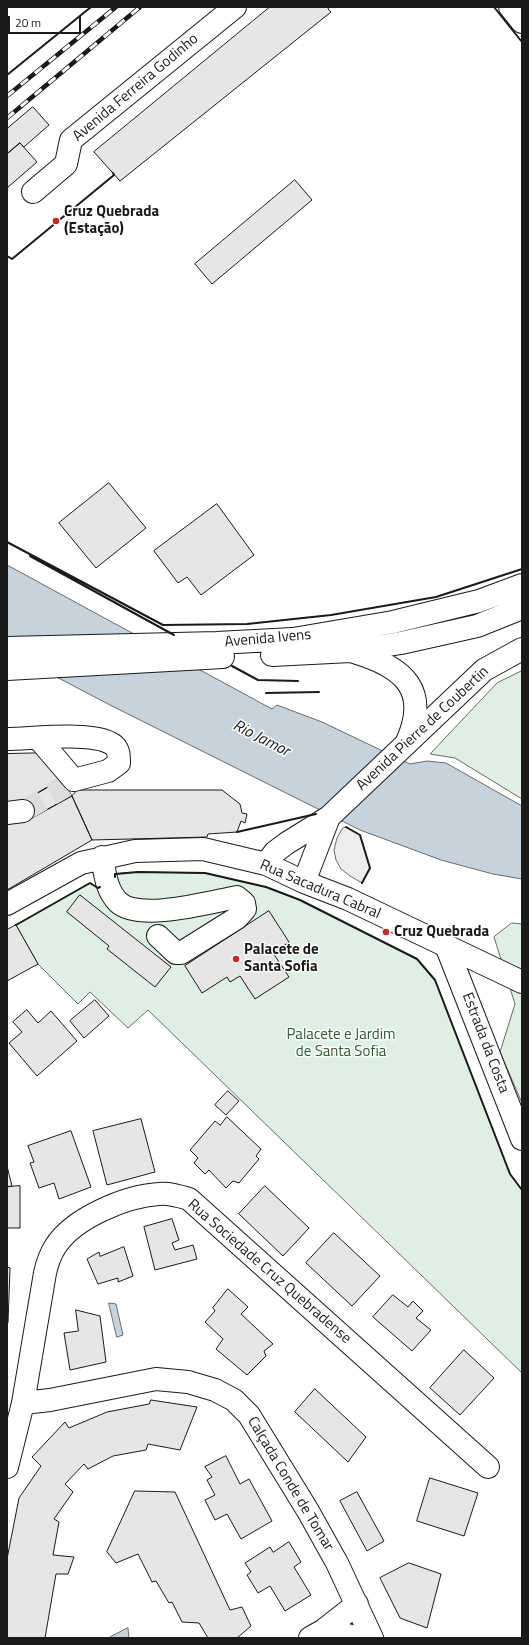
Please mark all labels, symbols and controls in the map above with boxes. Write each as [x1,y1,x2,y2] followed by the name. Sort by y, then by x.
[10,8,83,34] scale bar
[15,13,41,32] text: 20 m
[70,30,202,146] street label: Avenida Ferreira Godinho
[64,203,159,238] place label: Cruz Quebrada (Estação)
[51,216,61,226] marker: Cruz Quebrada (Estação)
[224,626,312,652] street label: Avenida Ivens
[353,663,493,795] street label: Avenida Pierre de Coubertin
[229,717,293,761] water label: Rio Jamor
[257,856,383,924] street label: Rua Sacadura Cabral
[394,923,489,941] place label: Cruz Quebrada
[381,927,391,937] marker: Cruz Quebrada
[244,941,319,976] place label: Palacete de Santa Sofia
[231,954,241,964] marker: Palacete de Santa Sofia
[458,990,512,1096] street label: Estrada da Costa
[287,1026,395,1061] park label: Palacete e Jardim de Santa Sofia
[183,1196,355,1348] street label: Rua Sociedade Cruz Quebradense
[243,1414,337,1554] street label: Calçada Conde de Tomar

